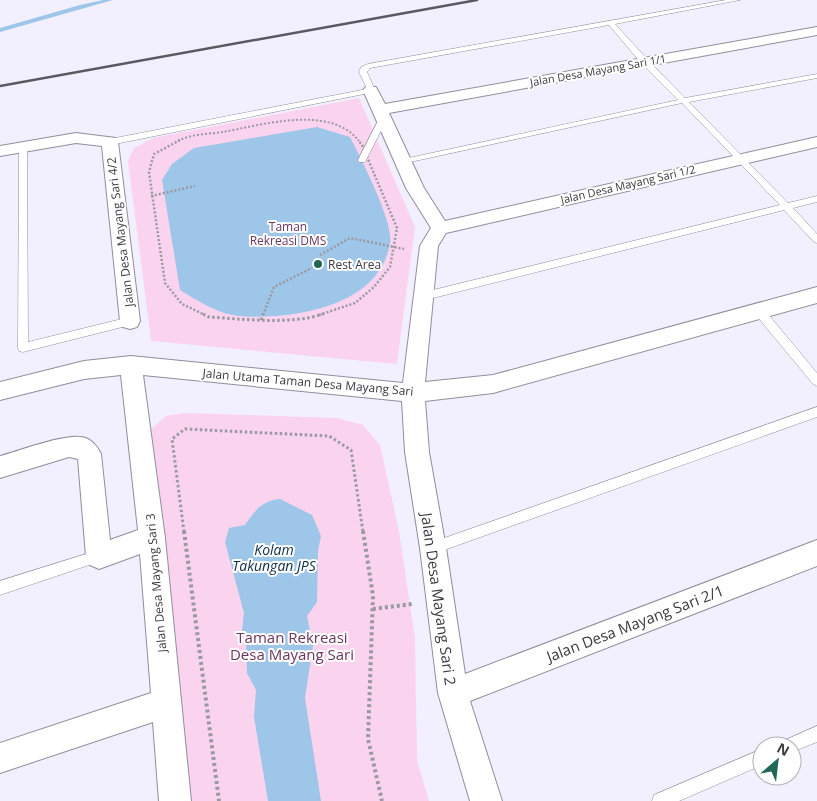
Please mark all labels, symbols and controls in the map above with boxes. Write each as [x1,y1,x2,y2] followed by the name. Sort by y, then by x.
[528,51,667,90] street label: Jalan Desa Mayang Sari 1/1
[102,156,138,309] street label: Jalan Desa Mayang Sari 4/2
[558,161,697,207] street label: Jalan Desa Mayang Sari 1/2
[250,218,326,249] park label: Taman Rekreasi DMS
[328,256,381,273] place label: Rest Area
[312,258,324,270] marker: Rest Area
[201,364,414,400] street label: Jalan Utama Taman Desa Mayang Sari
[417,509,461,687] street label: Jalan Desa Mayang Sari 2
[141,513,171,654] street label: Jalan Desa Mayang Sari 3
[232,540,317,575] water label: Kolam Takungan JPS
[542,580,726,667] street label: Jalan Desa Mayang Sari 2/1
[230,627,354,664] park label: Taman Rekreasi Desa Mayang Sari
[752,736,802,786] north arrow
[774,738,793,760] text: N

